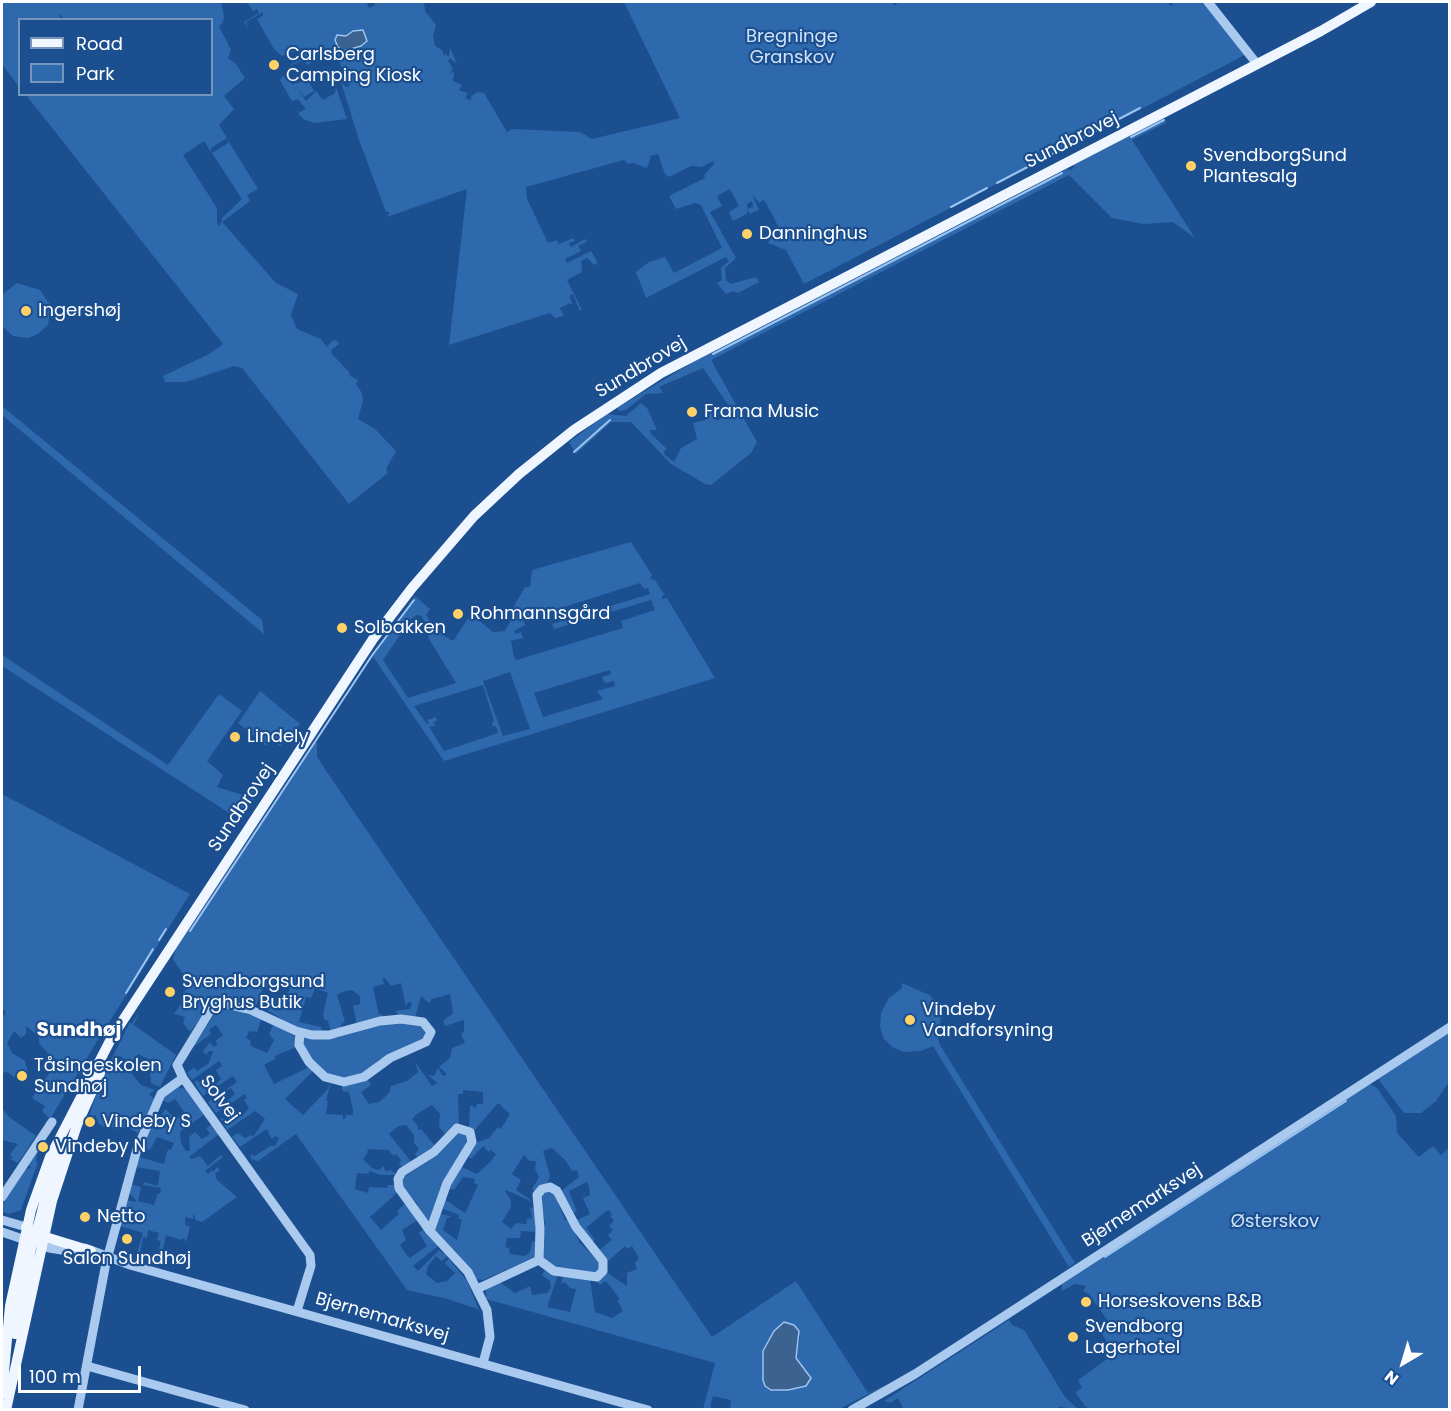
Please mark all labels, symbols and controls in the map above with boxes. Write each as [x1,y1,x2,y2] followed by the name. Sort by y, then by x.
[18,18,213,96] legend
[746,26,838,68] park label: Bregninge Granskov
[76,31,123,56] text: Road
[286,44,421,86] place label: Carlsberg Camping Kiosk
[267,58,281,72] marker: Carlsberg Camping Kiosk
[76,61,115,86] text: Park
[1022,108,1122,174] street label: Sundbrovej
[1203,145,1347,188] place label: SvendborgSund Plantesalg
[1184,159,1198,173] marker: SvendborgSund Plantesalg
[759,223,867,245] place label: Danninghus
[740,227,754,241] marker: Danninghus
[38,300,121,322] place label: Ingershøj
[19,304,33,318] marker: Ingershøj
[592,333,690,403] street label: Sundbrovej
[704,401,819,423] place label: Frama Music
[685,405,699,419] marker: Frama Music
[470,603,610,625] place label: Rohmannsgård
[451,607,465,621] marker: Rohmannsgård
[354,617,446,639] place label: Solbakken
[335,621,349,635] marker: Solbakken
[247,726,309,748] place label: Lindely
[228,730,242,744] marker: Lindely
[205,760,279,856] street label: Sundbrovej
[182,971,325,1014] place label: Svendborgsund Bryghus Butik
[163,985,177,999] marker: Svendborgsund Bryghus Butik
[922,999,1053,1042] place label: Vindeby Vandforsyning
[903,1013,917,1027] marker: Vindeby Vandforsyning
[37,1019,121,1043] district label: Sundhøj
[34,1055,162,1098] place label: Tåsingeskolen Sundhøj
[15,1069,29,1083] marker: Tåsingeskolen Sundhøj
[195,1072,243,1126] street label: Solvej
[102,1111,191,1133] place label: Vindeby S
[83,1115,97,1129] marker: Vindeby S
[55,1136,146,1158] place label: Vindeby N
[36,1140,50,1154] marker: Vindeby N
[1078,1159,1206,1253] street label: Bjernemarksvej
[97,1206,145,1228] place label: Netto
[78,1210,92,1224] marker: Netto
[1231,1211,1319,1233] park label: Østerskov
[120,1232,134,1246] marker: Salon Sundhøj
[63,1248,191,1270] place label: Salon Sundhøj
[313,1289,451,1347] street label: Bjernemarksvej
[1098,1291,1262,1313] place label: Horseskovens B&B
[1079,1295,1093,1309] marker: Horseskovens B&B
[1085,1316,1183,1358] place label: Svendborg Lagerhotel
[1066,1330,1080,1344] marker: Svendborg Lagerhotel
[1373,1333,1433,1393] north arrow
[21,1354,144,1392] scale bar
[29,1364,81,1389] text: 100 m
[1380,1365,1403,1390] text: N

